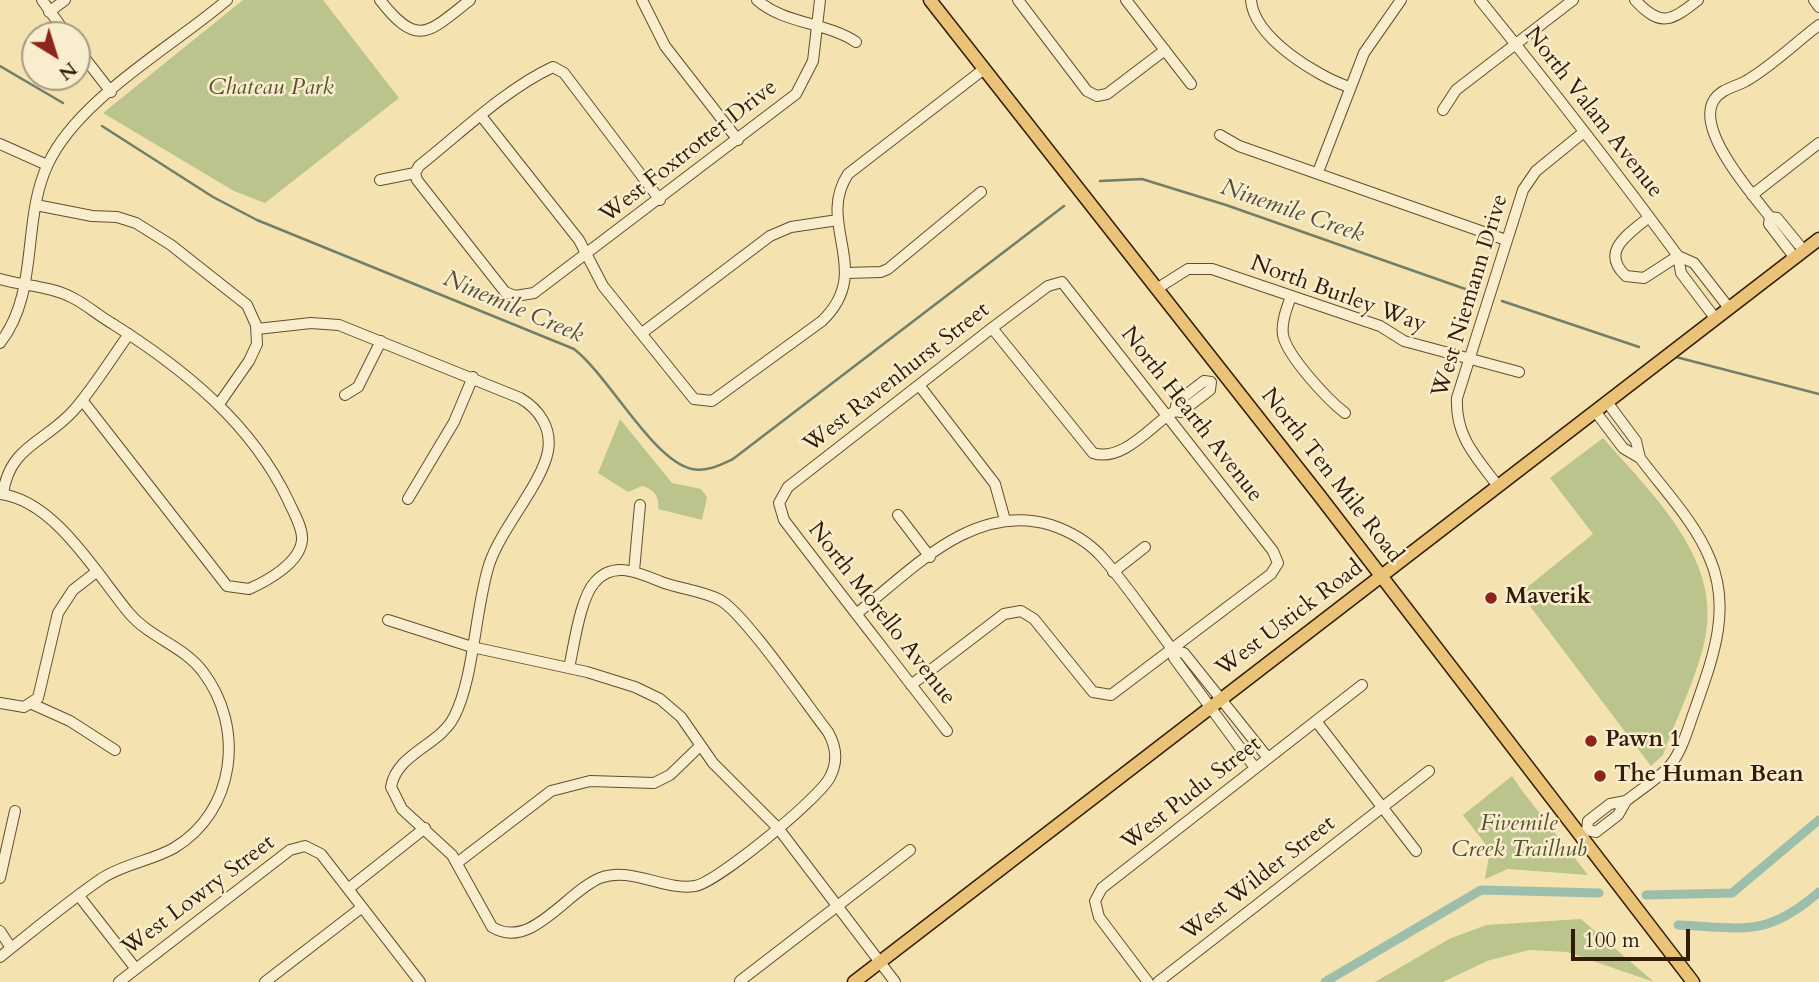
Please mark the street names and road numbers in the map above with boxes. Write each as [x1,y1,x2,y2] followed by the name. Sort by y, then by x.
[1518,22,1668,204] street label: North Valam Avenue
[595,74,783,230] street label: West Foxtrotter Drive
[1427,191,1515,401] street label: West Niemann Drive
[1246,250,1430,340] street label: North Burley Way
[799,297,995,459] street label: West Ravenhurst Street
[1114,322,1268,508] street label: North Hearth Avenue
[1254,383,1408,569] street label: North Ten Mile Road
[801,517,961,711] street label: North Morello Avenue
[1211,555,1369,683] street label: West Ustick Road
[1117,731,1267,857] street label: West Pudu Street
[1177,810,1341,948] street label: West Wilder Street
[117,830,281,962] street label: West Lowry Street

